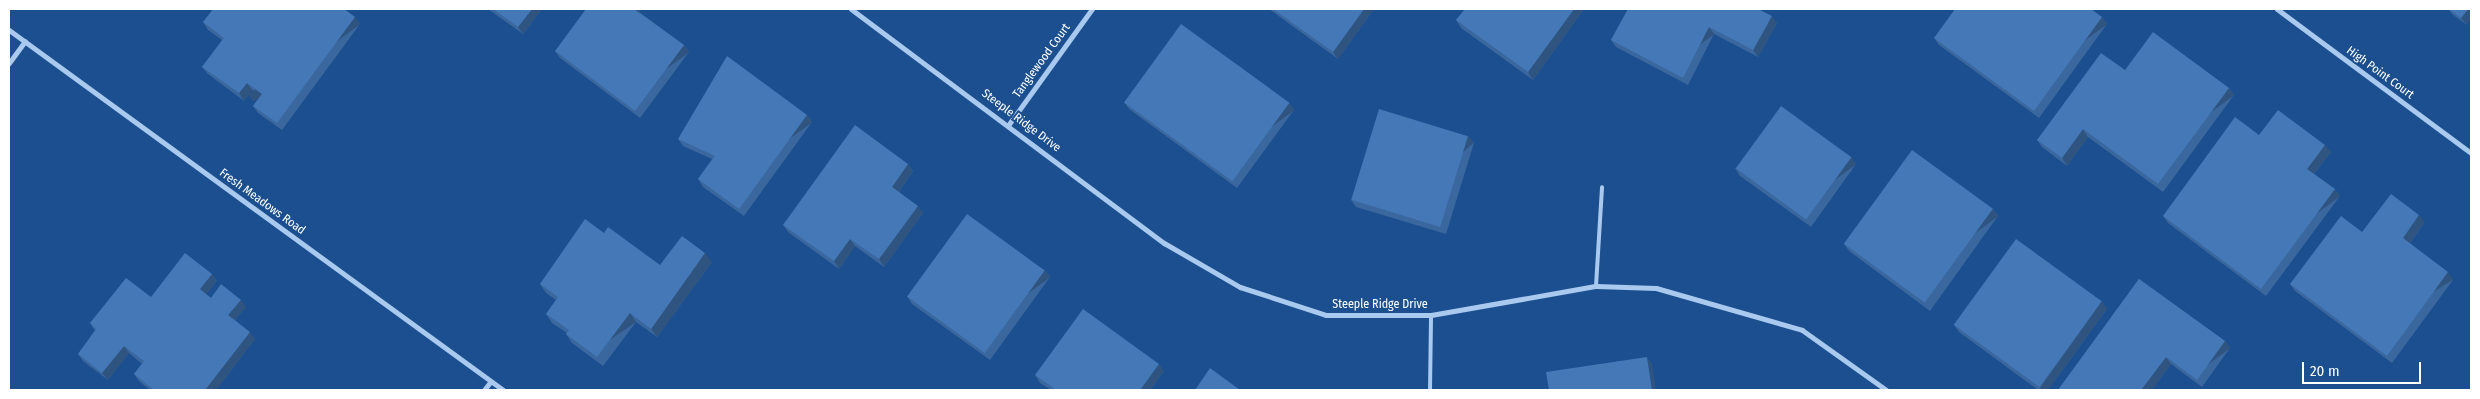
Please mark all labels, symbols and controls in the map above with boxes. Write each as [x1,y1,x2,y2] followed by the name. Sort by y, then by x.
[1010,21,1074,101] street label: Tanglewood Court
[2343,44,2417,102] street label: High Point Court
[979,87,1063,155] street label: Steeple Ridge Drive
[216,166,308,238] street label: Fresh Meadows Road
[1332,298,1428,312] street label: Steeple Ridge Drive
[2305,352,2424,384] scale bar
[2310,362,2340,380] text: 20 m

